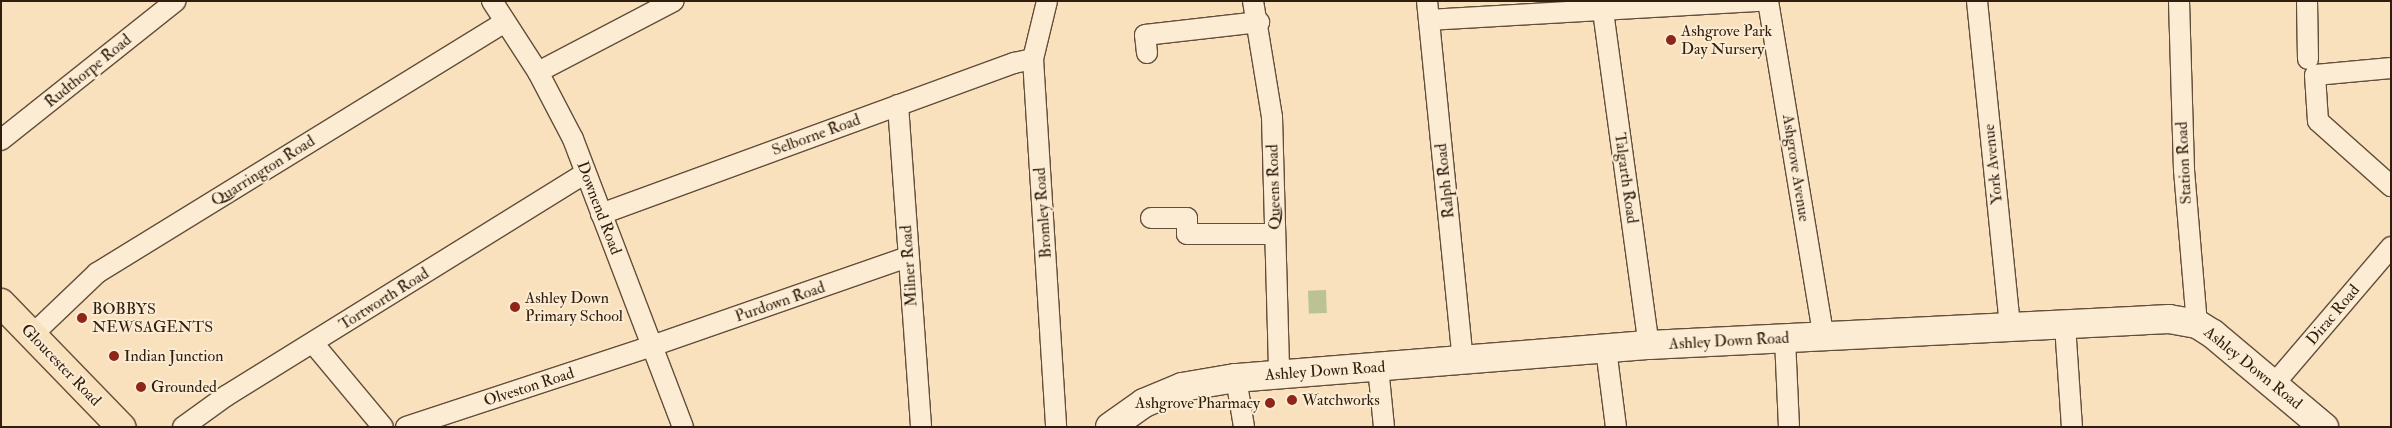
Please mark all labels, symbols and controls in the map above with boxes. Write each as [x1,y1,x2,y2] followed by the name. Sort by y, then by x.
[1681,21,1772,59] place label: Ashgrove Park Day Nursery
[41,30,135,112] street label: Rudthorpe Road
[1665,34,1677,46] marker: Ashgrove Park Day Nursery
[769,110,863,160] street label: Selborne Road
[1778,113,1814,223] street label: Ashgrove Avenue
[2172,121,2196,205] street label: Station Road
[1979,123,2007,205] street label: York Avenue
[208,131,318,211] street label: Quarrington Road
[1610,131,1642,225] street label: Talgarth Road
[1432,143,1458,219] street label: Ralph Road
[1263,144,1285,230] street label: Queens Road
[572,159,626,257] street label: Downend Road
[1030,167,1056,259] street label: Bromley Road
[897,225,921,307] street label: Milner Road
[335,264,433,334] street label: Tortworth Road
[732,278,828,326] street label: Purdown Road
[2302,281,2364,349] street label: Dirac Road
[525,288,623,326] place label: Ashley Down Primary School
[92,299,213,337] place label: BOBBYS NEWSAGENTS
[509,301,521,313] marker: Ashley Down Primary School
[76,312,88,324] marker: BOBBYS NEWSAGENTS
[17,320,105,410] street label: Gloucester Road
[2200,323,2306,413] street label: Ashley Down Road
[1668,328,1790,354] street label: Ashley Down Road
[124,346,223,366] place label: Indian Junction
[108,350,120,362] marker: Indian Junction
[1264,357,1386,385] street label: Ashley Down Road
[481,363,577,411] street label: Olveston Road
[151,377,217,397] place label: Grounded
[135,381,147,393] marker: Grounded
[1302,390,1380,410] place label: Watchworks
[1135,393,1260,413] place label: Ashgrove Pharmacy
[1286,394,1298,406] marker: Watchworks
[1264,397,1276,409] marker: Ashgrove Pharmacy

